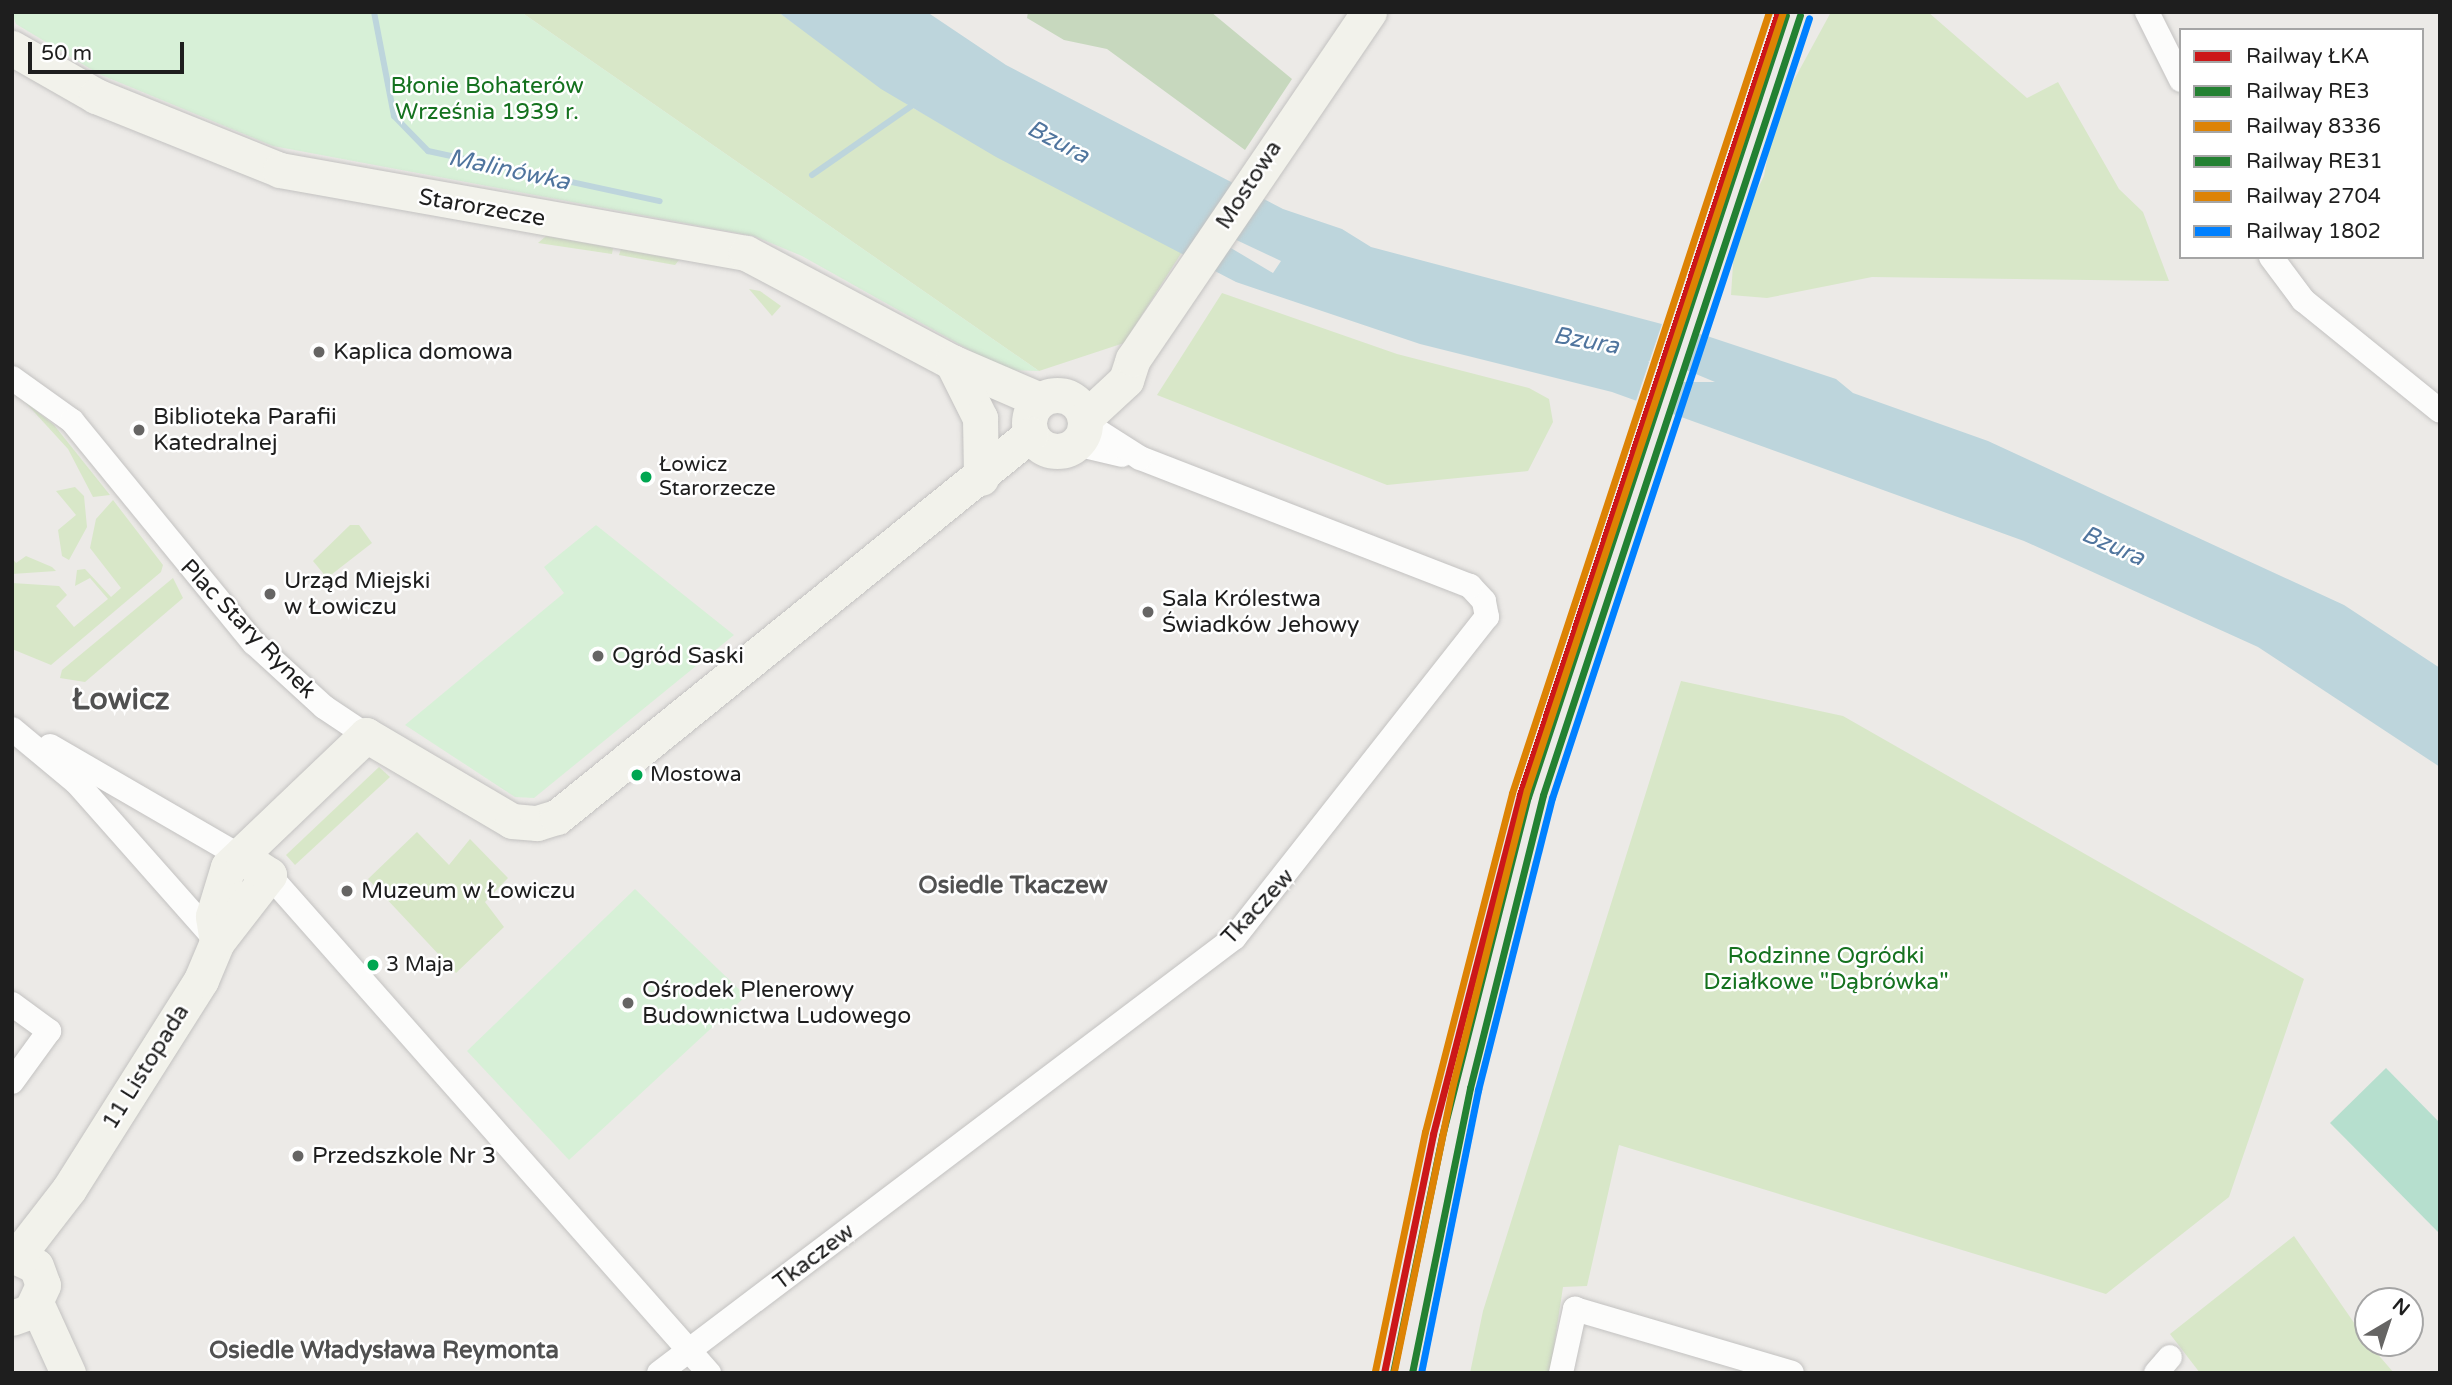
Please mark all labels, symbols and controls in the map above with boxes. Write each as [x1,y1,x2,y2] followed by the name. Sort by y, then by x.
[32,28,187,72] scale bar
[2179,28,2424,259] legend
[41,41,92,66] text: 50 m
[2246,44,2370,69] text: Railway ŁKA
[390,72,584,126] park label: Błonie Bohaterów Września 1939 r.
[2246,79,2370,104] text: Railway RE3
[1022,114,1094,170] water label: Bzura
[2246,114,2381,139] text: Railway 8336
[1210,135,1288,235] street label: Mostowa
[446,143,572,197] water label: Malinówka
[2246,149,2383,174] text: Railway RE31
[417,183,547,233] street label: Starorzecze
[2246,184,2381,209] text: Railway 2704
[2246,219,2381,244] text: Railway 1802
[1551,321,1621,361] water label: Bzura
[333,338,513,366] place label: Kaplica domowa
[311,344,327,360] marker: Kaplica domowa
[153,403,337,457] place label: Biblioteka Parafii Katedralnej
[131,422,147,438] marker: Biblioteka Parafii Katedralnej
[659,452,776,502] place label: Łowicz Starorzecze
[639,470,653,484] marker: Łowicz Starorzecze
[2077,519,2149,573] water label: Bzura
[175,554,321,704] street label: Plac Stary Rynek
[284,567,430,621] place label: Urząd Miejski w Łowiczu
[1162,585,1359,639] place label: Sala Królestwa Świadków Jehowy
[262,586,278,602] marker: Urząd Miejski w Łowiczu
[1140,604,1156,620] marker: Sala Królestwa Świadków Jehowy
[612,642,744,670] place label: Ogród Saski
[590,648,606,664] marker: Ogród Saski
[72,682,170,718] district label: Łowicz
[650,762,742,788] place label: Mostowa
[630,768,644,782] marker: Mostowa
[1216,863,1300,951] street label: Tkaczew
[918,872,1108,900] district label: Osiedle Tkaczew
[361,877,576,905] place label: Muzeum w Łowiczu
[339,883,355,899] marker: Muzeum w Łowiczu
[1703,942,1949,996] park label: Rodzinne Ogródki Działkowe "Dąbrówka"
[386,952,454,978] place label: 3 Maja
[366,958,380,972] marker: 3 Maja
[642,976,911,1030] place label: Ośrodek Plenerowy Budownictwa Ludowego
[620,995,636,1011] marker: Ośrodek Plenerowy Budownictwa Ludowego
[97,999,195,1135] street label: 11 Listopada
[312,1142,496,1170] place label: Przedszkole Nr 3
[290,1148,306,1164] marker: Przedszkole Nr 3
[768,1218,860,1296] street label: Tkaczew
[2354,1287,2424,1357] north arrow
[2388,1294,2414,1321] text: N
[209,1337,559,1365] district label: Osiedle Władysława Reymonta

